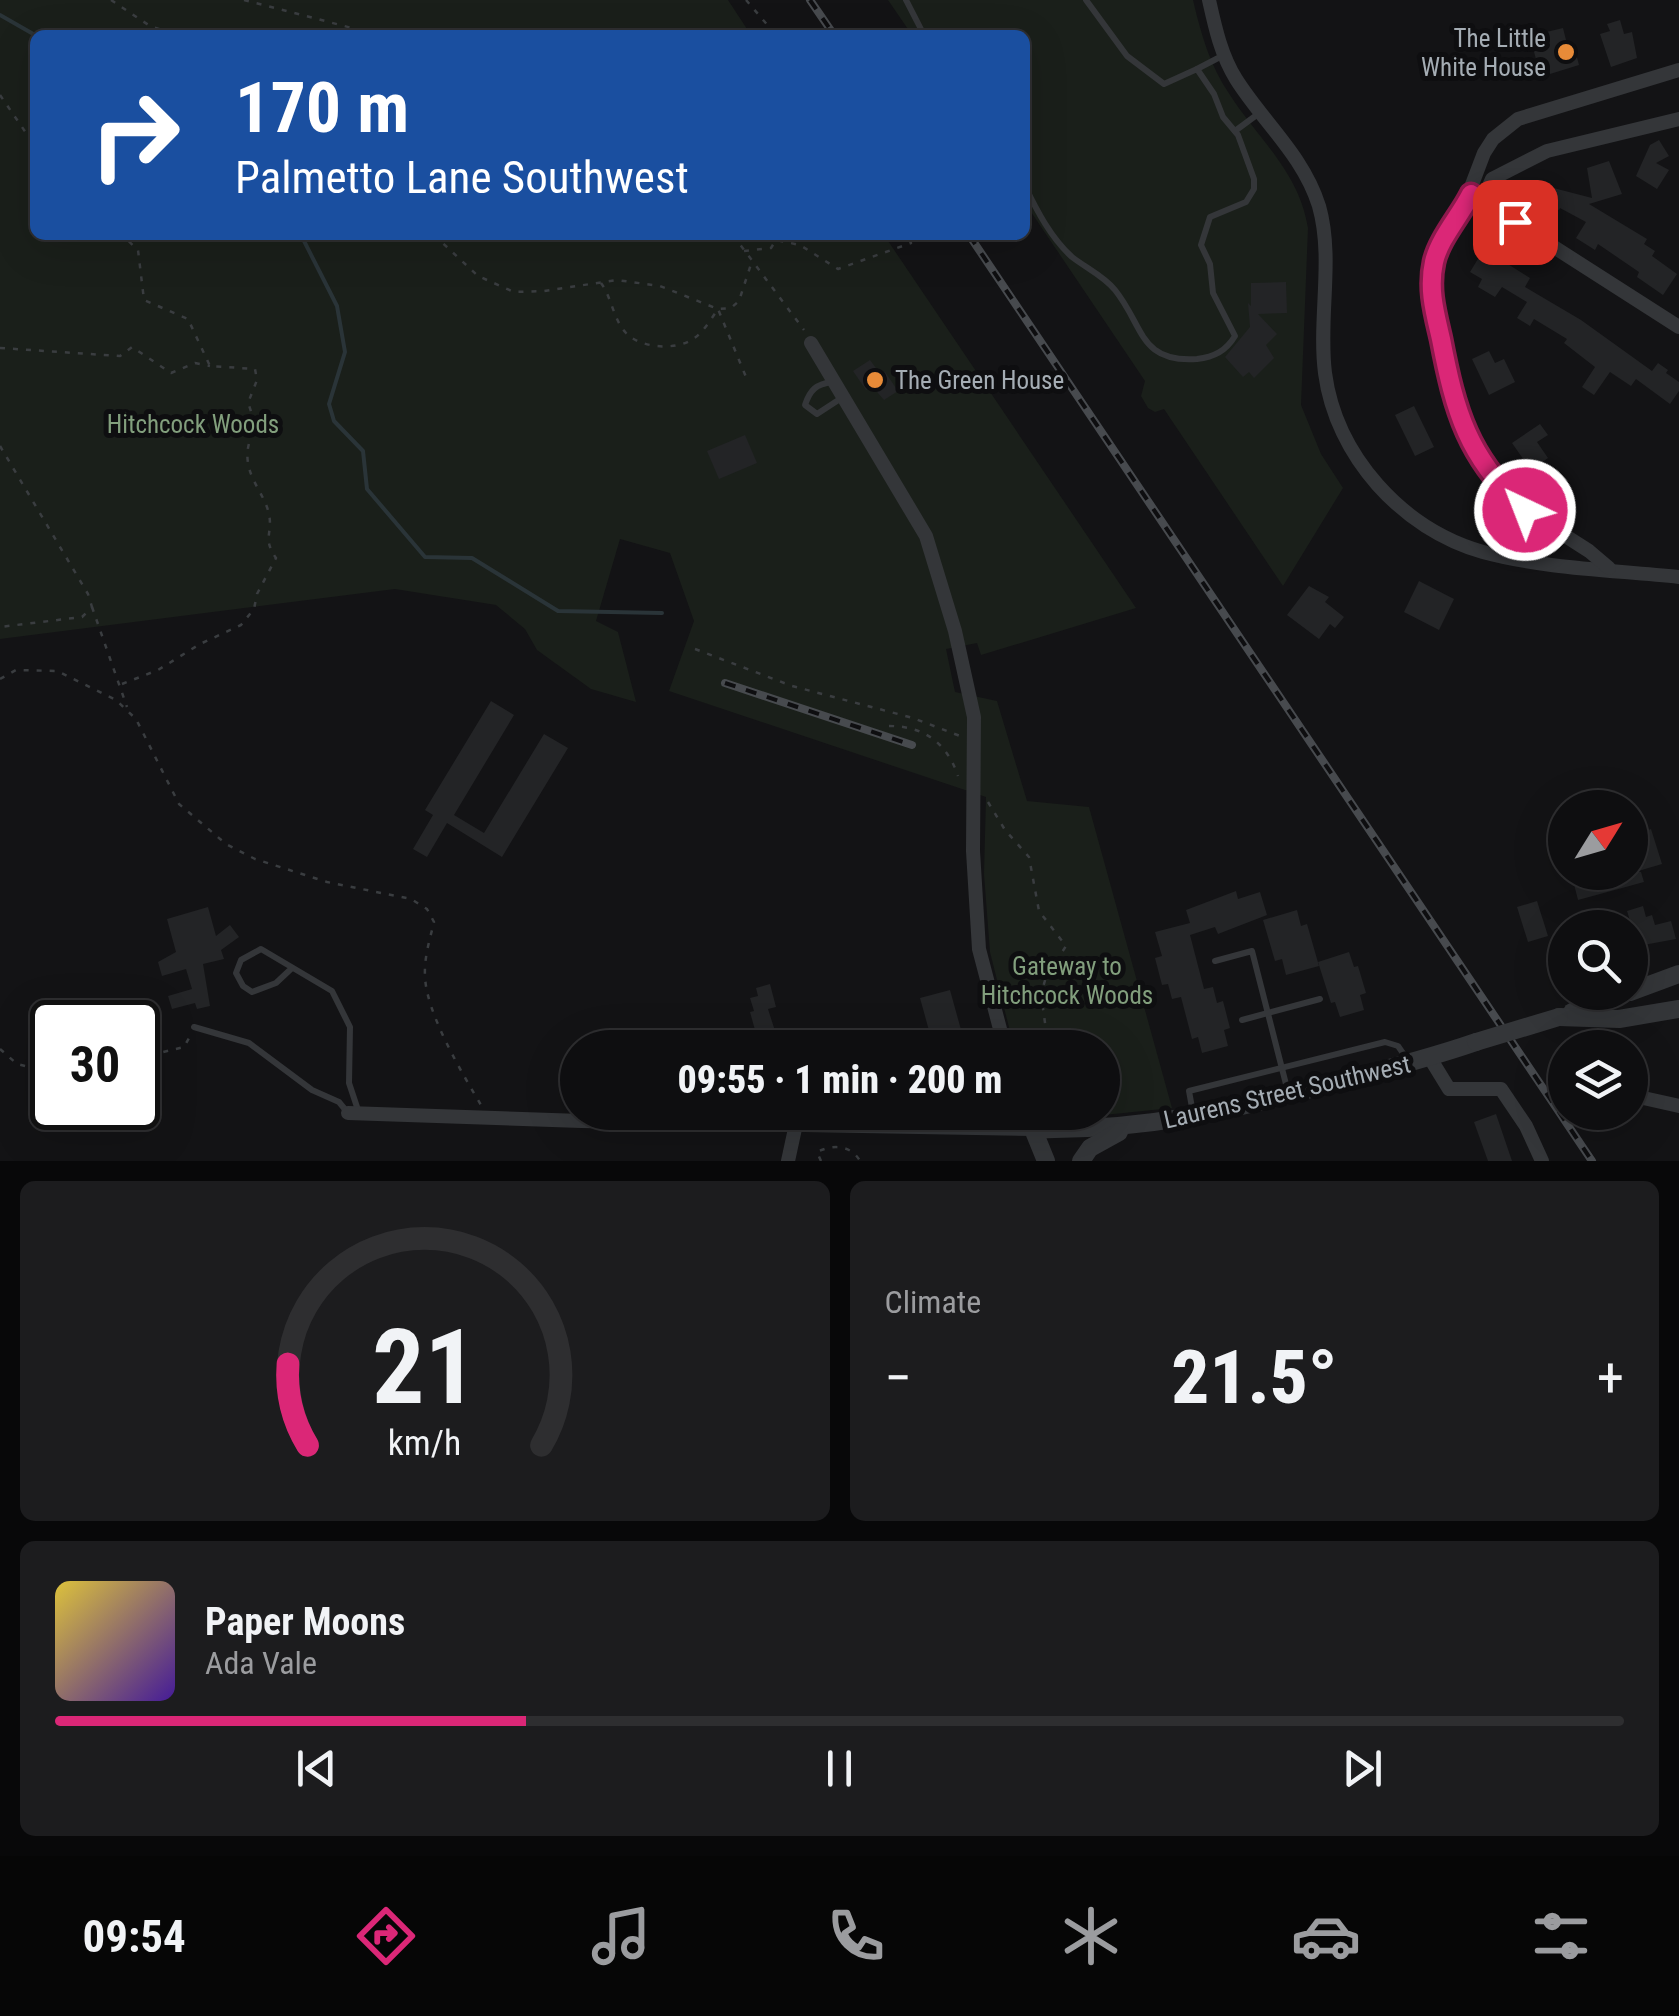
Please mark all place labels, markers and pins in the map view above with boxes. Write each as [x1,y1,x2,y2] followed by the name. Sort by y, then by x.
[1421,24,1546,82] place label: The Little White House
[1555,41,1577,63] marker: The Little White House
[1473,180,1558,265] pin
[895,366,1064,395] place label: The Green House
[864,369,886,391] marker: The Green House

